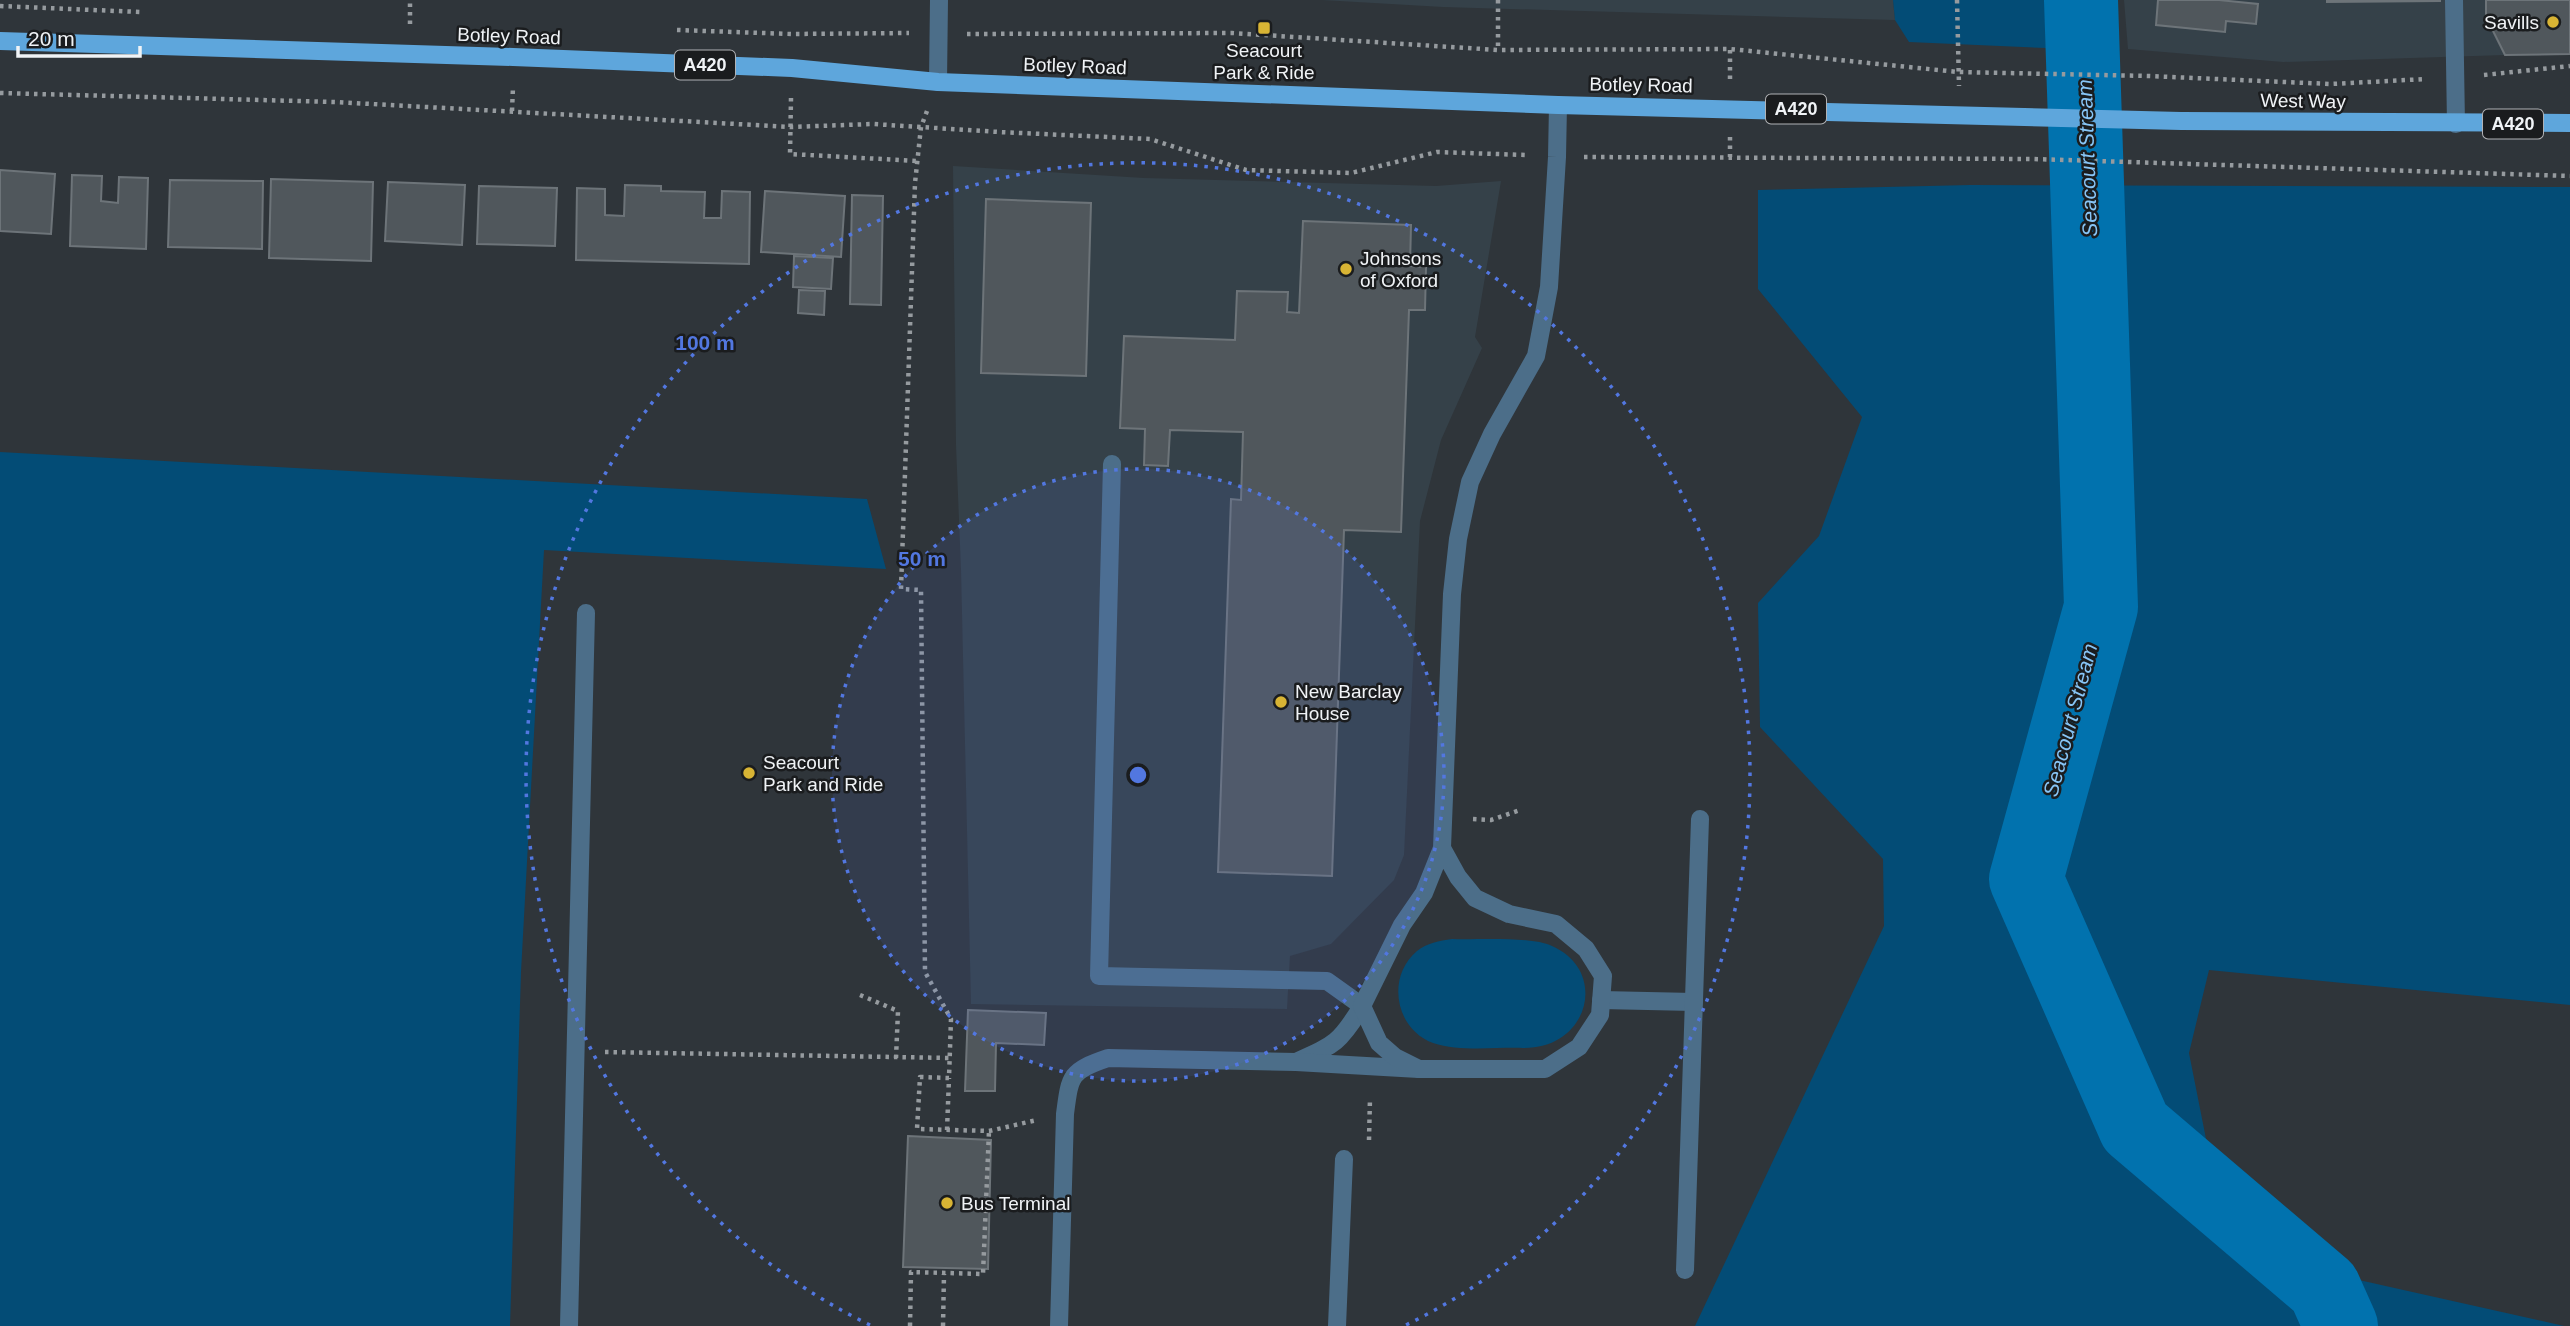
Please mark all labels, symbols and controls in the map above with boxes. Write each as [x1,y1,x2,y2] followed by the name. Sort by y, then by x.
[2484,12,2539,33] place label: Savills
[18,14,140,58] scale bar
[2545,14,2561,30] marker: Savills
[1256,20,1272,36] marker: Seacourt Park & Ride
[457,24,561,48] street label: Botley Road
[28,27,75,50] text: 20 m
[1213,40,1315,83] place label: Seacourt Park & Ride
[675,51,735,80] road number: A420
[1023,54,1127,78] street label: Botley Road
[1589,74,1693,96] street label: Botley Road
[2073,79,2101,237] water label: Seacourt Stream
[2260,90,2346,112] street label: West Way
[1766,94,1826,124] road number: A420
[2483,110,2543,139] road number: A420
[1360,248,1441,291] place label: Johnsons of Oxford
[1338,261,1354,277] marker: Johnsons of Oxford
[675,331,735,354] text: 100 m
[898,547,946,570] text: 50 m
[2038,641,2102,799] water label: Seacourt Stream
[1295,681,1402,724] place label: New Barclay House
[1273,694,1289,710] marker: New Barclay House
[763,752,883,795] place label: Seacourt Park and Ride
[1126,763,1150,787] centre of rings
[741,765,757,781] marker: Seacourt Park and Ride
[961,1193,1070,1214] place label: Bus Terminal
[939,1195,955,1211] marker: Bus Terminal

